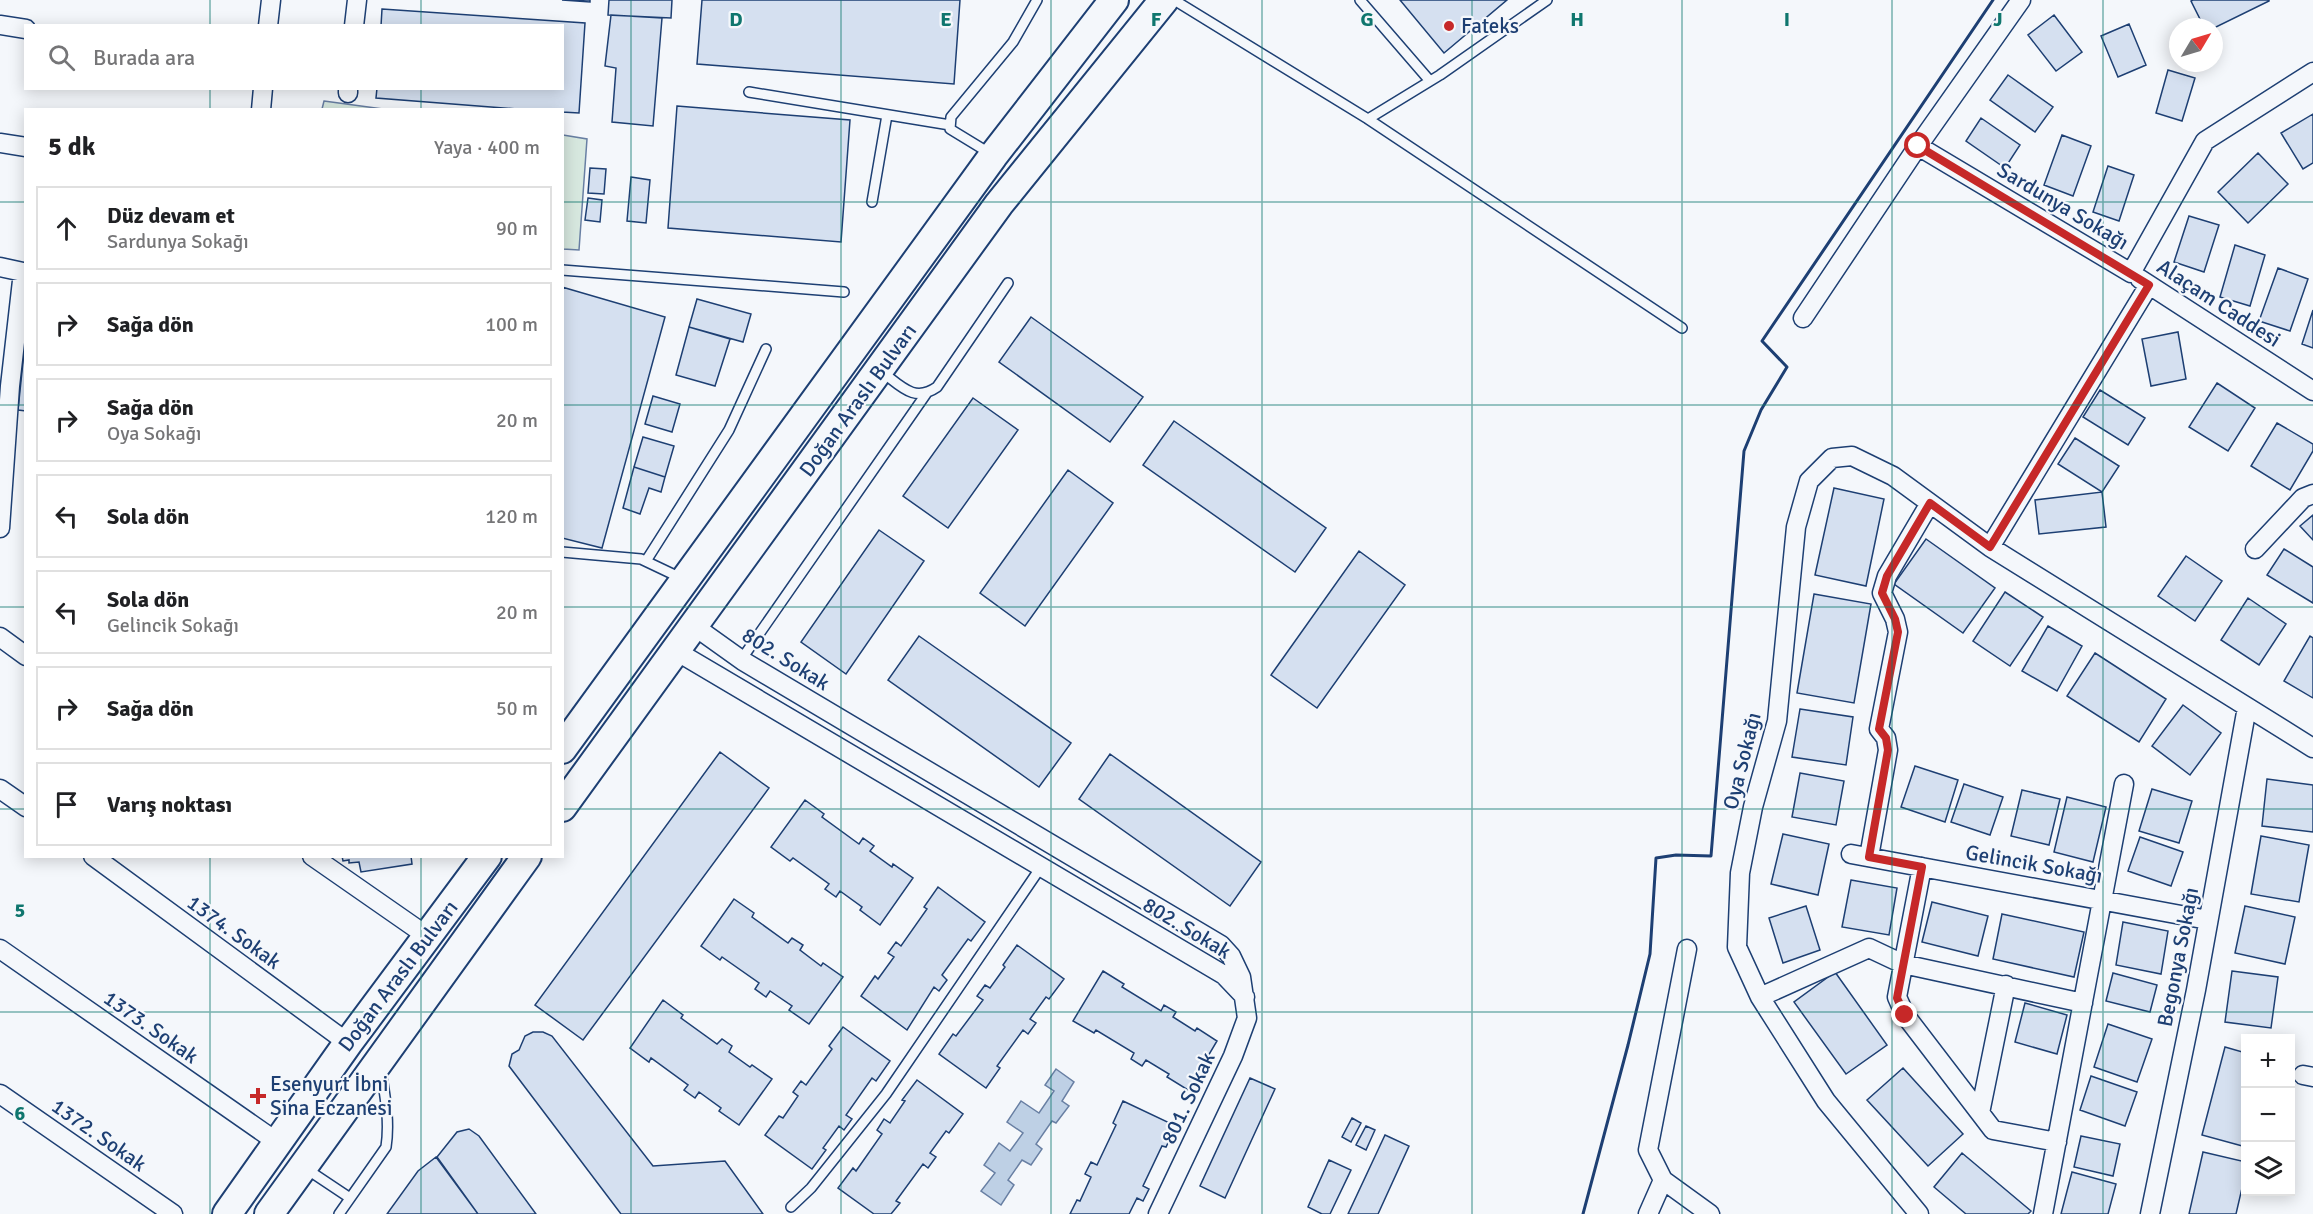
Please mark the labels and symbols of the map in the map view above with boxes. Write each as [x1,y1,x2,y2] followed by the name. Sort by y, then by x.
[729,7,743,32] text: D
[940,7,952,32] text: E
[1151,7,1162,32] text: F
[1360,7,1374,32] text: G
[1570,7,1584,32] text: H
[1784,7,1790,32] text: I
[1993,7,2003,32] text: J
[1461,13,1519,39] place label: Fateks
[2169,18,2223,72] north arrow
[1442,19,1456,33] marker: Fateks
[1904,132,1930,158] route start
[1993,157,2133,255] street label: Sardunya Sokağı
[2152,253,2286,353] street label: Alaçam Caddesi
[794,318,922,482] street label: Doğan Araslı Bulvarı
[737,622,835,696] street label: 802. Sokak
[1717,710,1767,812] street label: Oya Sokağı
[1963,839,2105,889] street label: Gelincik Sokağı
[2152,885,2204,1029] street label: Begonya Sokağı
[182,889,286,975] street label: 1374. Sokak
[1138,891,1236,965] street label: 802. Sokak
[333,895,463,1057] street label: Doğan Araslı Bulvarı
[15,898,25,923] text: 5
[99,985,204,1069] street label: 1373. Sokak
[1891,1001,1917,1027] route end
[1155,1047,1221,1148] street label: 801. Sokak
[270,1071,393,1121] place label: Esenyurt İbni Sina Eczanesi
[251,1089,265,1103] marker: Esenyurt İbni Sina Eczanesi
[47,1093,152,1177] street label: 1372. Sokak
[15,1101,26,1126] text: 6

